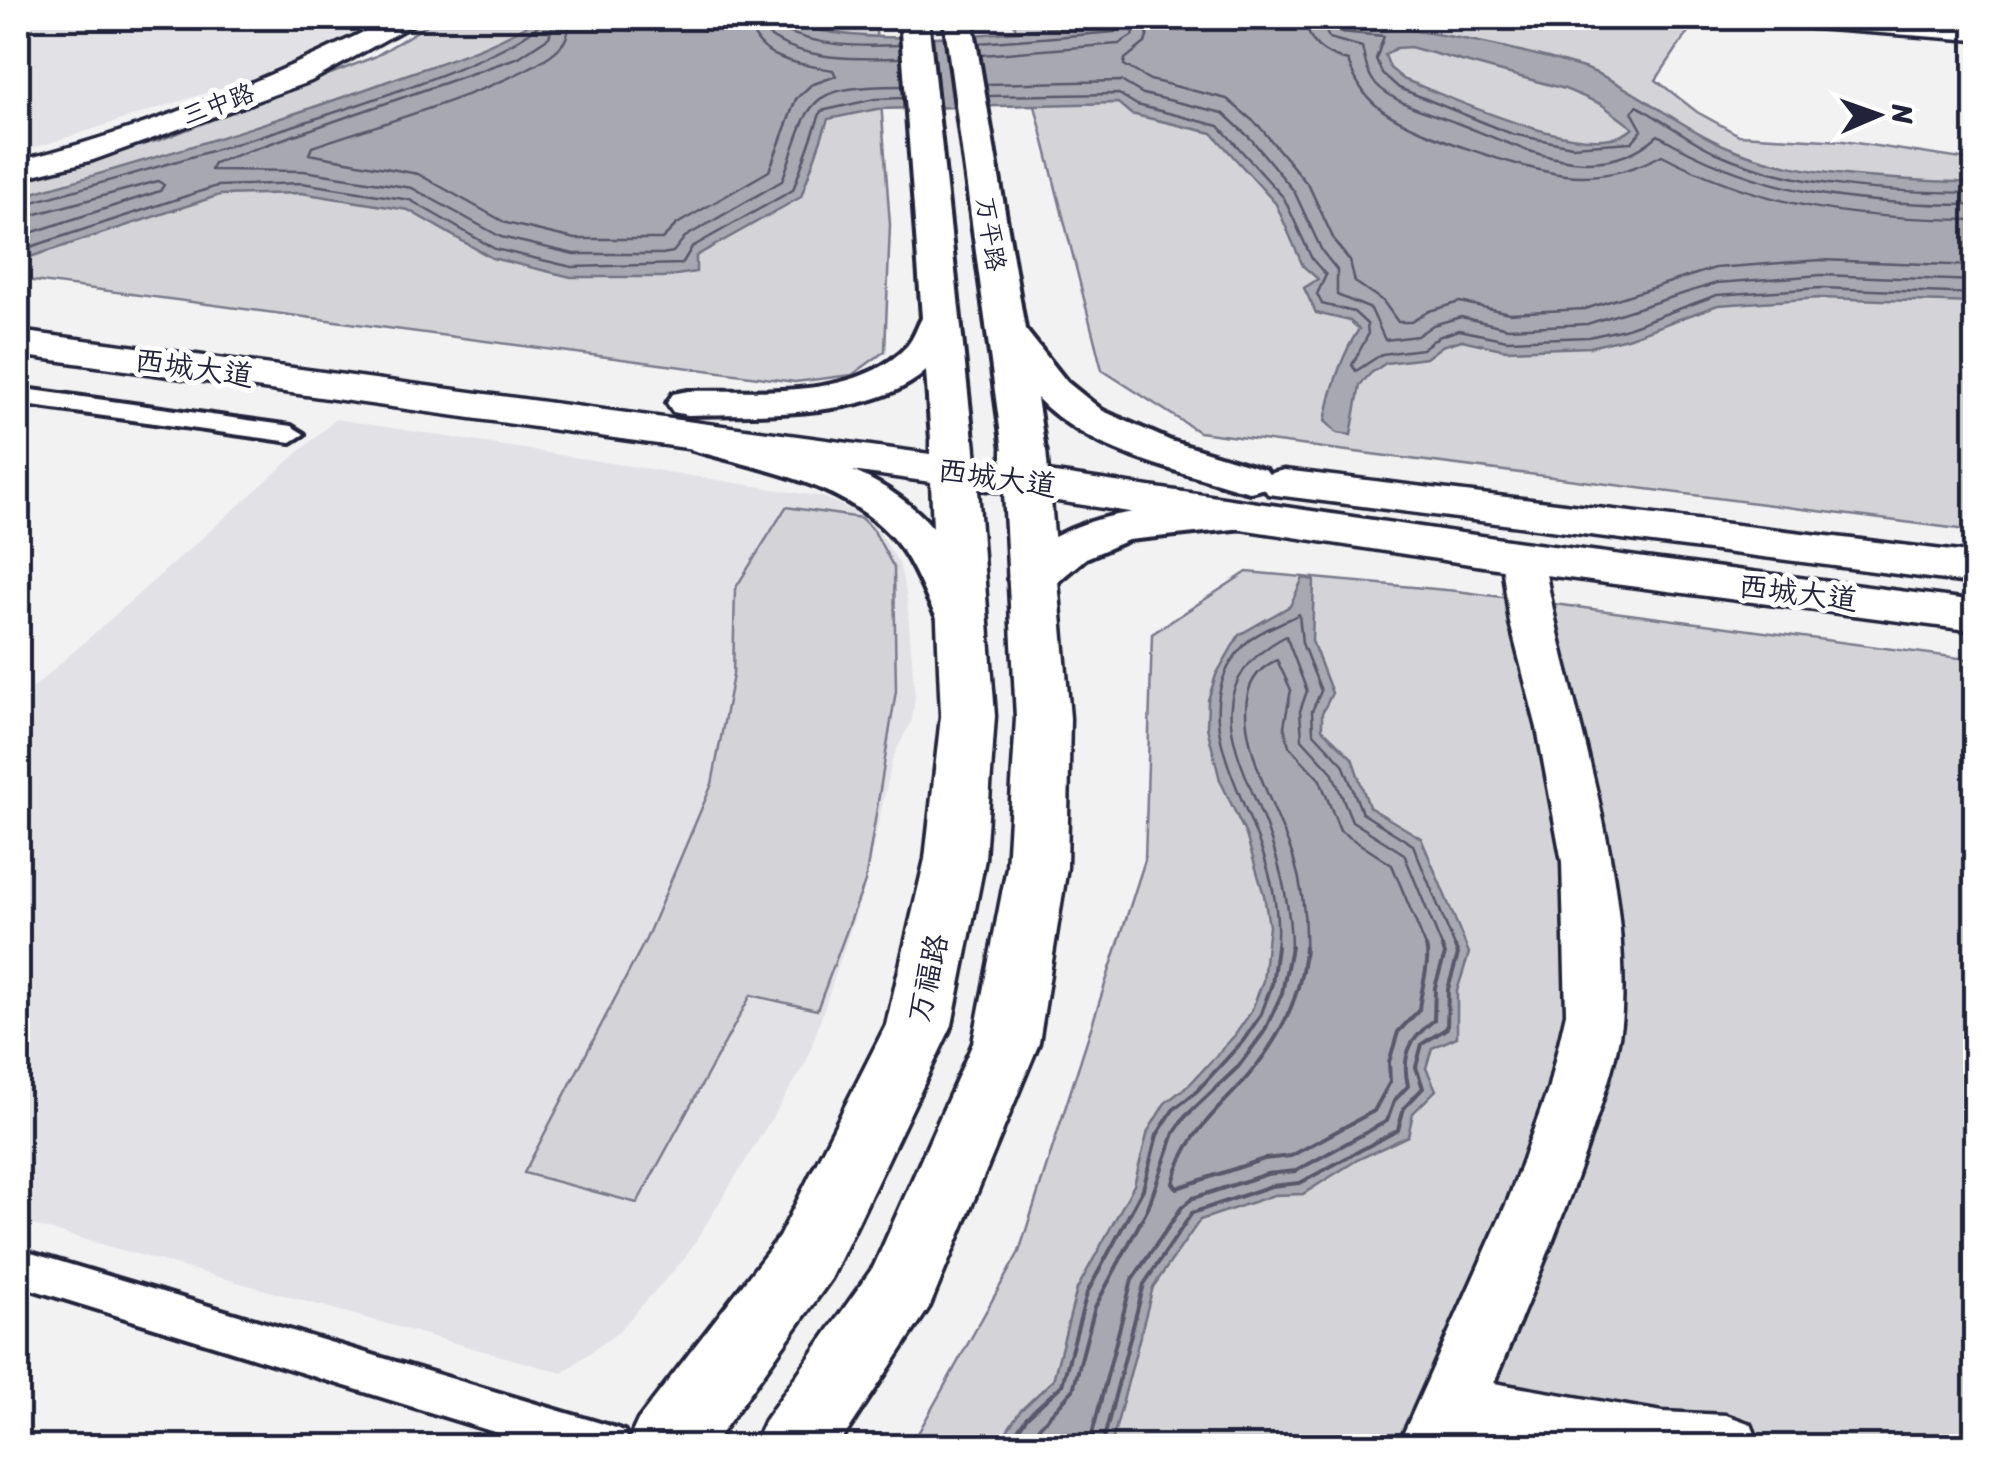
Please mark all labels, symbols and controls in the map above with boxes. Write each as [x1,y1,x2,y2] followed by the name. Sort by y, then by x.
[1828,65,1928,165] north arrow
[175,70,261,138] street label: 三中路
[1878,103,1927,125] text: N
[963,193,1019,275] street label: 万平路
[131,333,257,403] street label: 西城大道
[934,443,1060,513] street label: 西城大道
[1735,559,1861,627] street label: 西城大道
[892,928,964,1028] street label: 万福路

